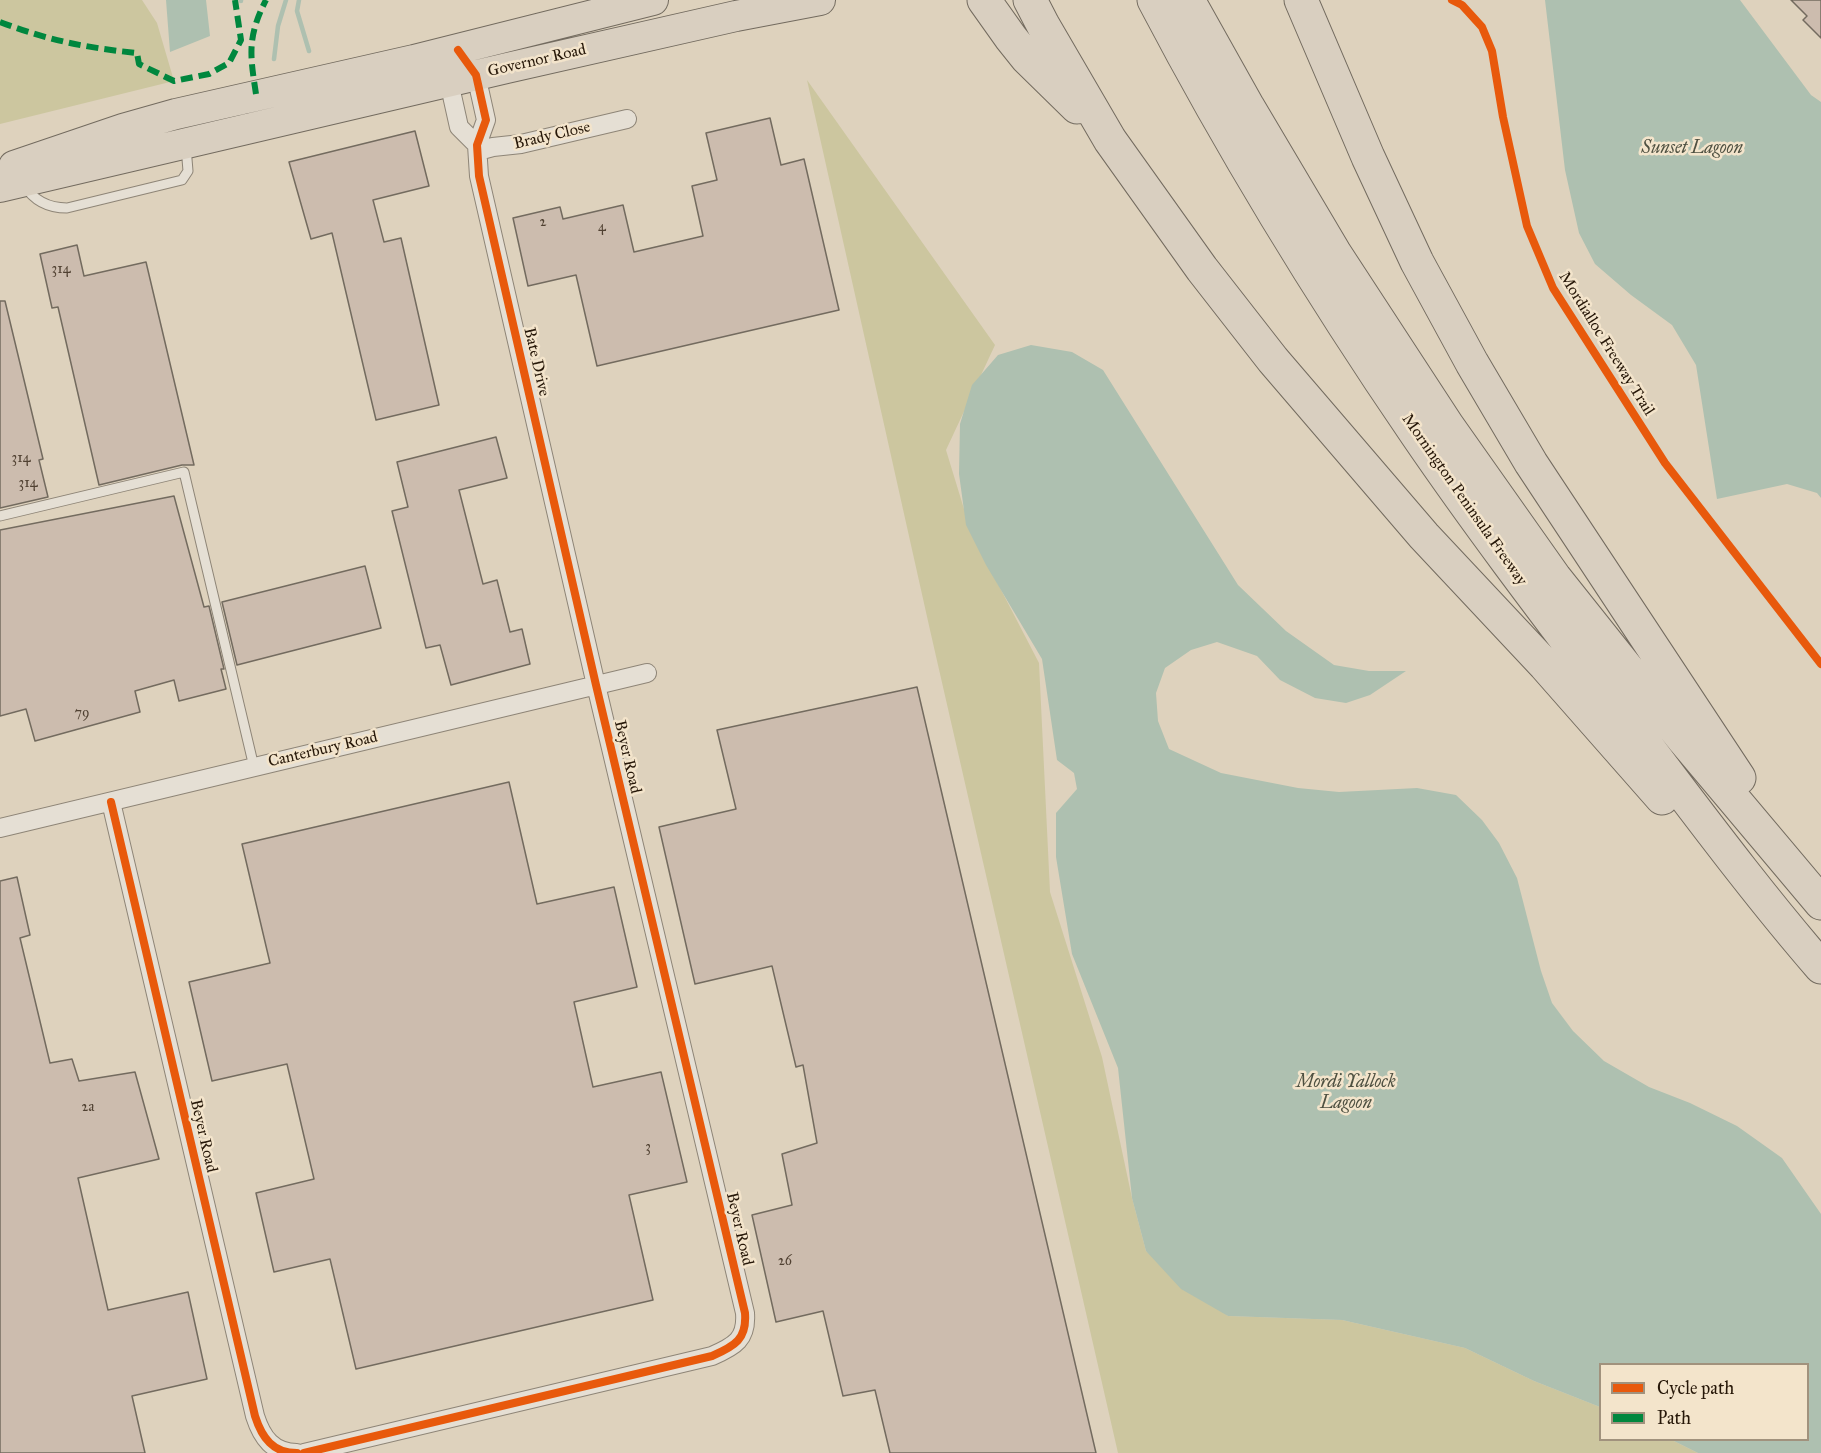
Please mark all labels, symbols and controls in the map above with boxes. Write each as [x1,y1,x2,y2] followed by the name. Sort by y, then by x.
[486,40,588,82] street label: Governor Road
[512,118,592,154] street label: Brady Close
[1641,138,1743,160] water label: Sunset Lagoon
[540,215,546,231] house number: 2
[598,220,606,236] house number: 4
[52,262,70,278] house number: 314
[1554,269,1658,419] street label: Mordialloc Freeway Trail
[519,326,553,398] street label: Bate Drive
[1397,410,1531,590] street label: Mornington Peninsula Freeway
[12,451,30,467] house number: 314
[19,476,37,492] house number: 314
[75,706,89,722] house number: 79
[609,718,645,796] street label: Beyer Road
[266,728,380,772] street label: Canterbury Road
[1296,1072,1396,1114] water label: Mordi Yallock Lagoon
[185,1097,221,1175] street label: Beyer Road
[82,1100,94,1116] house number: 2a
[645,1140,651,1156] house number: 3
[721,1190,757,1268] street label: Beyer Road
[778,1254,792,1270] house number: 26
[1599,1363,1809,1441] legend
[1657,1377,1734,1399] text: Cycle path
[1657,1407,1691,1429] text: Path

